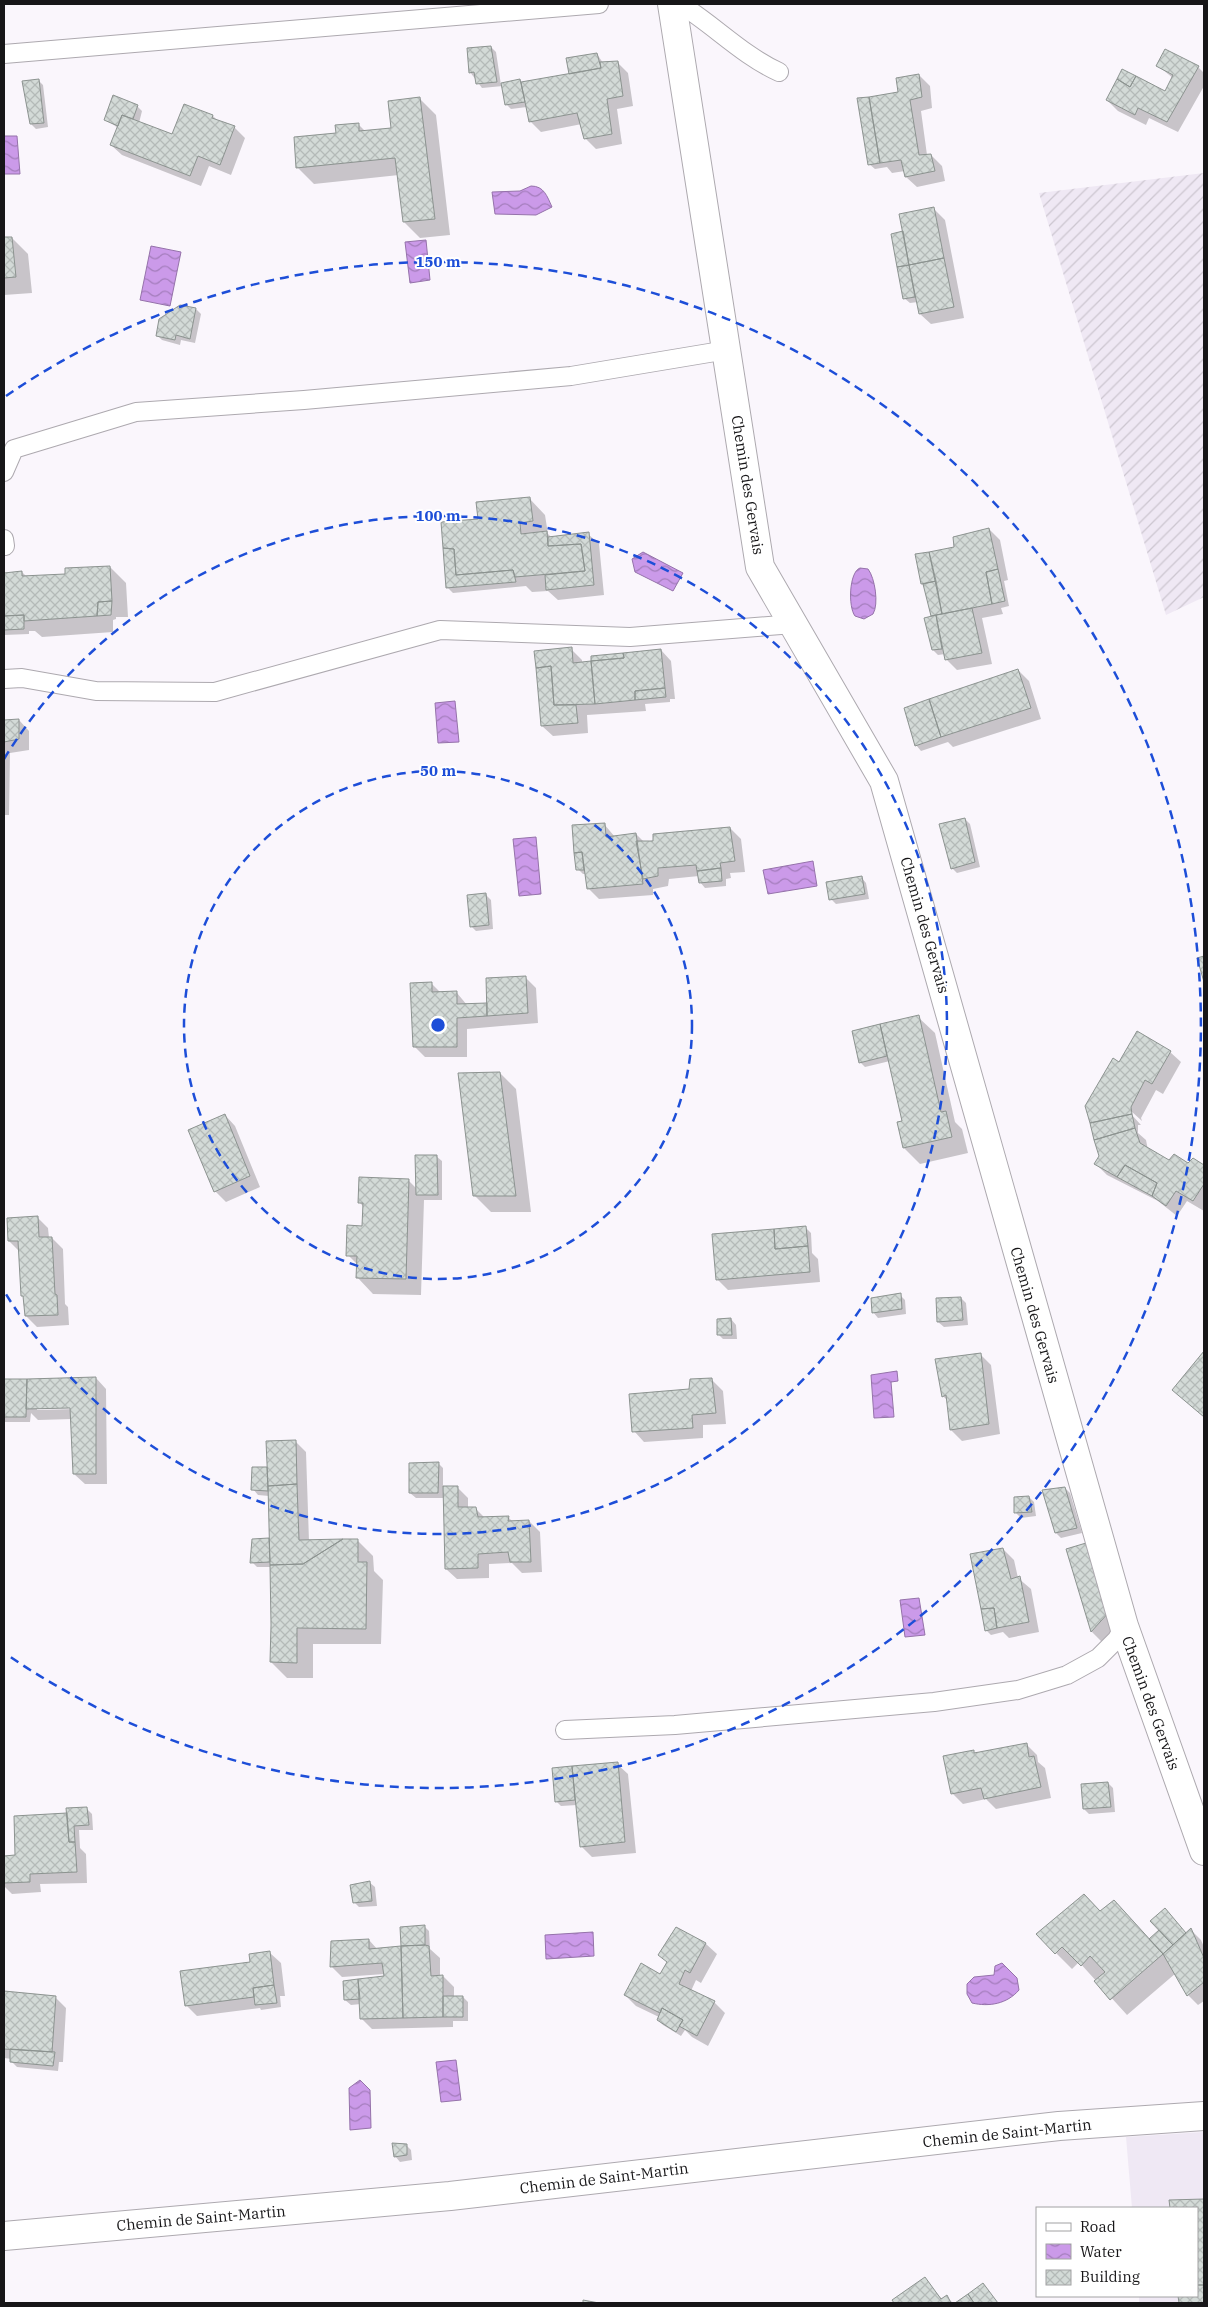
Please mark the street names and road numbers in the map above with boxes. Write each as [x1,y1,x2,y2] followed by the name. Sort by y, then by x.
[728,414,768,556] street label: Chemin des Gervais
[896,855,954,995] street label: Chemin des Gervais
[1006,1245,1064,1385] street label: Chemin des Gervais
[1118,1633,1184,1773] street label: Chemin des Gervais
[922,2115,1093,2151] street label: Chemin de Saint-Martin
[519,2158,690,2198] street label: Chemin de Saint-Martin
[116,2201,287,2235] street label: Chemin de Saint-Martin

